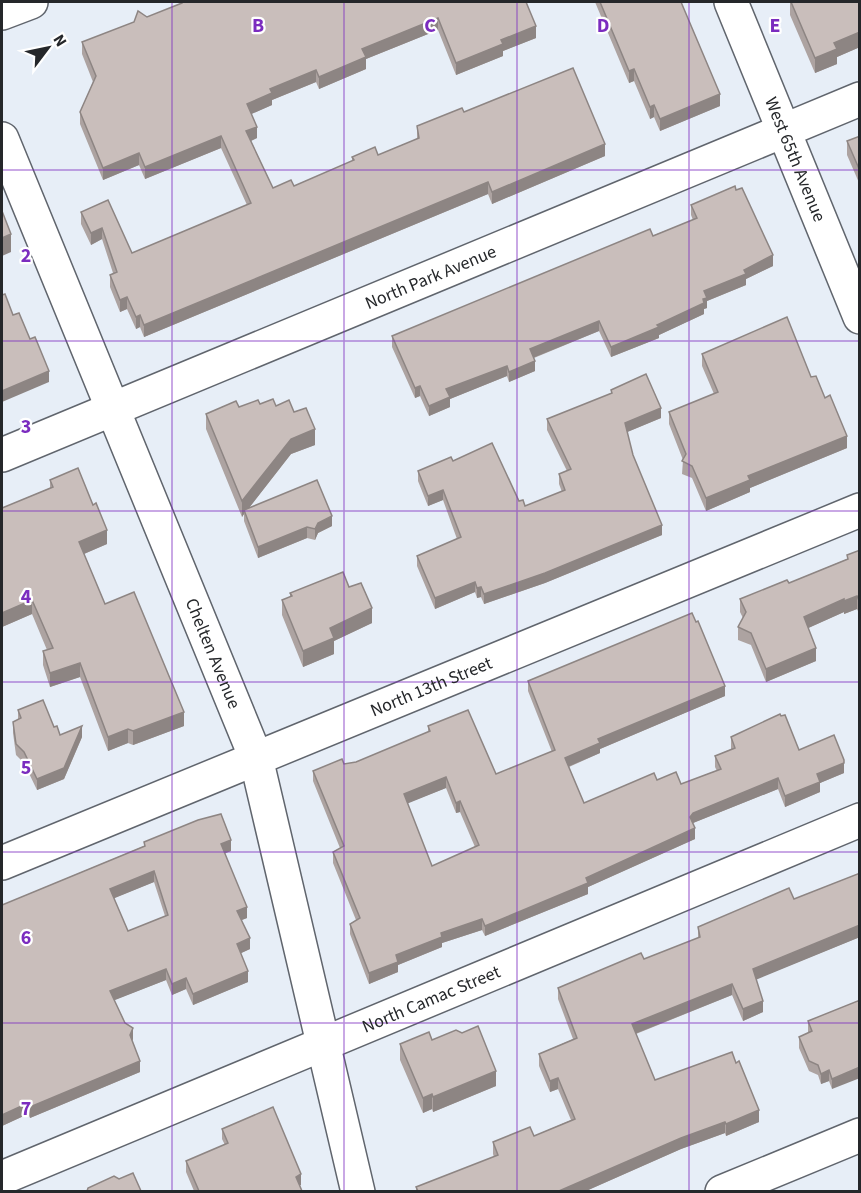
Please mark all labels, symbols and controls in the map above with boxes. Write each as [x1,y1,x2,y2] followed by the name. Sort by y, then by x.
[252,12,264,40] text: B
[424,12,436,40] text: C
[597,12,609,40] text: D
[770,12,780,40] text: E
[18,18,78,78] north arrow
[48,30,72,51] text: N
[758,93,832,226] street label: West 65th Avenue
[361,239,500,316] street label: North Park Avenue
[21,242,31,270] text: 2
[21,413,31,441] text: 3
[21,583,32,611] text: 4
[179,595,246,713] street label: Chelten Avenue
[367,651,496,723] street label: North 13th Street
[21,754,31,782] text: 5
[21,924,31,952] text: 6
[358,959,504,1039] street label: North Camac Street
[21,1095,31,1123] text: 7

